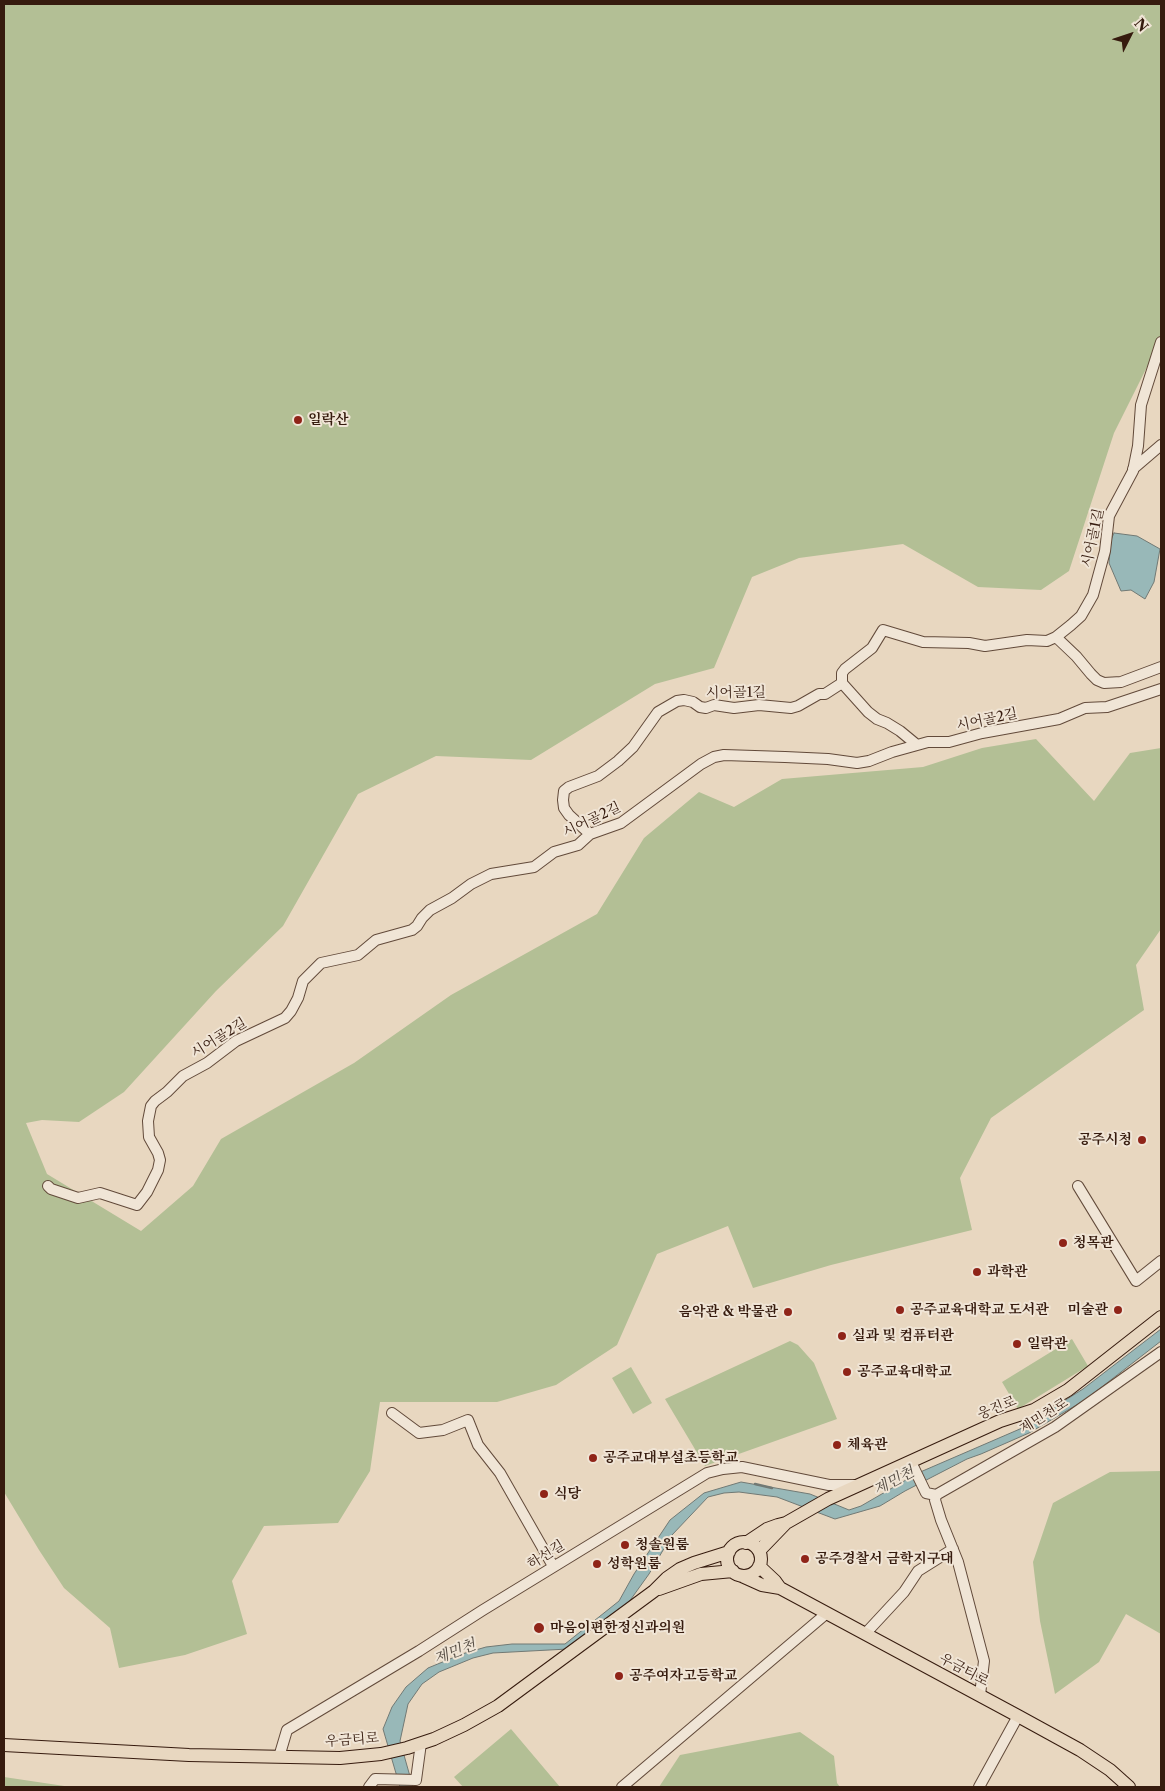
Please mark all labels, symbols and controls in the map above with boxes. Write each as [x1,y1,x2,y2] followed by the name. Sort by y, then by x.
[1105,10,1155,60] north arrow
[1131,15,1152,36] text: N
[308,412,349,428] place label: 일락산
[292,414,304,426] marker: 일락산
[1079,507,1107,569] street label: 시어골1길
[706,684,766,702] street label: 시어골1길
[955,705,1019,735] street label: 시어골2길
[560,799,624,841] street label: 시어골2길
[188,1014,250,1062] street label: 시어골2길
[1078,1132,1132,1148] place label: 공주시청
[1136,1134,1148,1146] marker: 공주시청
[1073,1235,1114,1251] place label: 청목관
[1057,1237,1069,1249] marker: 청목관
[987,1264,1028,1280] place label: 과학관
[971,1266,983,1278] marker: 과학관
[910,1302,1049,1318] place label: 공주교육대학교 도서관
[1067,1302,1108,1318] place label: 미술관
[678,1304,778,1320] place label: 음악관 & 박물관
[894,1304,906,1316] marker: 공주교육대학교 도서관
[1112,1304,1124,1316] marker: 미술관
[782,1306,794,1318] marker: 음악관 & 박물관
[852,1328,954,1344] place label: 실과 및 컴퓨터관
[836,1330,848,1342] marker: 실과 및 컴퓨터관
[1027,1336,1068,1352] place label: 일락관
[1011,1338,1023,1350] marker: 일락관
[857,1364,952,1380] place label: 공주교육대학교
[841,1366,853,1378] marker: 공주교육대학교
[975,1393,1019,1423] street label: 웅진로
[1017,1395,1071,1437] street label: 제민천로
[847,1437,888,1453] place label: 체육관
[831,1439,843,1451] marker: 체육관
[603,1450,738,1466] place label: 공주교대부설초등학교
[587,1452,599,1464] marker: 공주교대부설초등학교
[871,1463,917,1499] water label: 제민천
[554,1486,581,1502] place label: 식당
[538,1488,550,1500] marker: 식당
[524,1537,568,1573] street label: 하선길
[635,1537,689,1553] place label: 청솔원룸
[619,1539,631,1551] marker: 청솔원룸
[815,1551,954,1567] place label: 공주경찰서 금학지구대
[799,1553,811,1565] marker: 공주경찰서 금학지구대
[607,1556,661,1572] place label: 성학원룸
[591,1558,603,1570] marker: 성학원룸
[550,1620,685,1636] place label: 마음이편한정신과의원
[532,1621,546,1635] marker: 마음이편한정신과의원
[431,1636,479,1668] water label: 제민천
[936,1650,992,1690] street label: 우금티로
[629,1668,737,1684] place label: 공주여자고등학교
[613,1670,625,1682] marker: 공주여자고등학교
[324,1730,380,1750] street label: 우금티로

